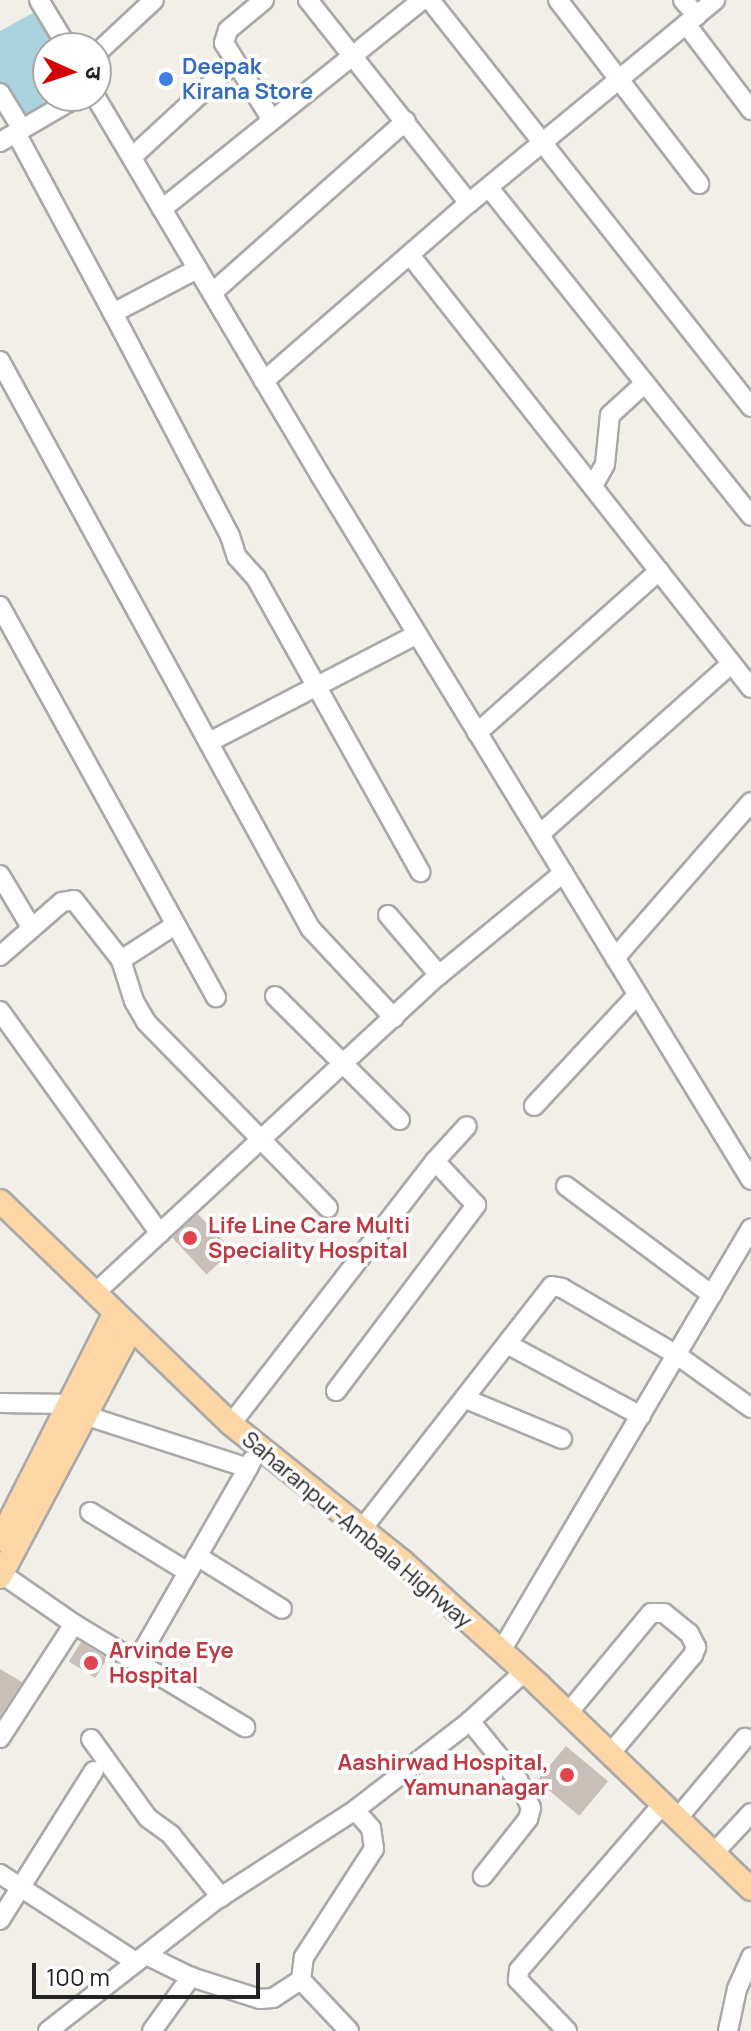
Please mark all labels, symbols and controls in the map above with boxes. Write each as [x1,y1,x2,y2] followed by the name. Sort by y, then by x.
[32,32,112,112] north arrow
[182,53,313,104] place label: Deepak Kirana Store
[79,66,109,80] text: उ
[157,70,175,88] marker: Deepak Kirana Store
[208,1212,410,1264] place label: Life Line Care Multi Speciality Hospital
[179,1227,201,1249] marker: Life Line Care Multi Speciality Hospital
[237,1426,477,1634] street label: Saharanpur-Ambala Highway
[109,1637,234,1688] place label: Arvinde Eye Hospital
[80,1652,102,1674] marker: Arvinde Eye Hospital
[337,1749,549,1800] place label: Aashirwad Hospital, Yamunanagar
[556,1764,578,1786] marker: Aashirwad Hospital, Yamunanagar
[36,1947,264,1997] scale bar
[46,1960,110,1993] text: 100 m

